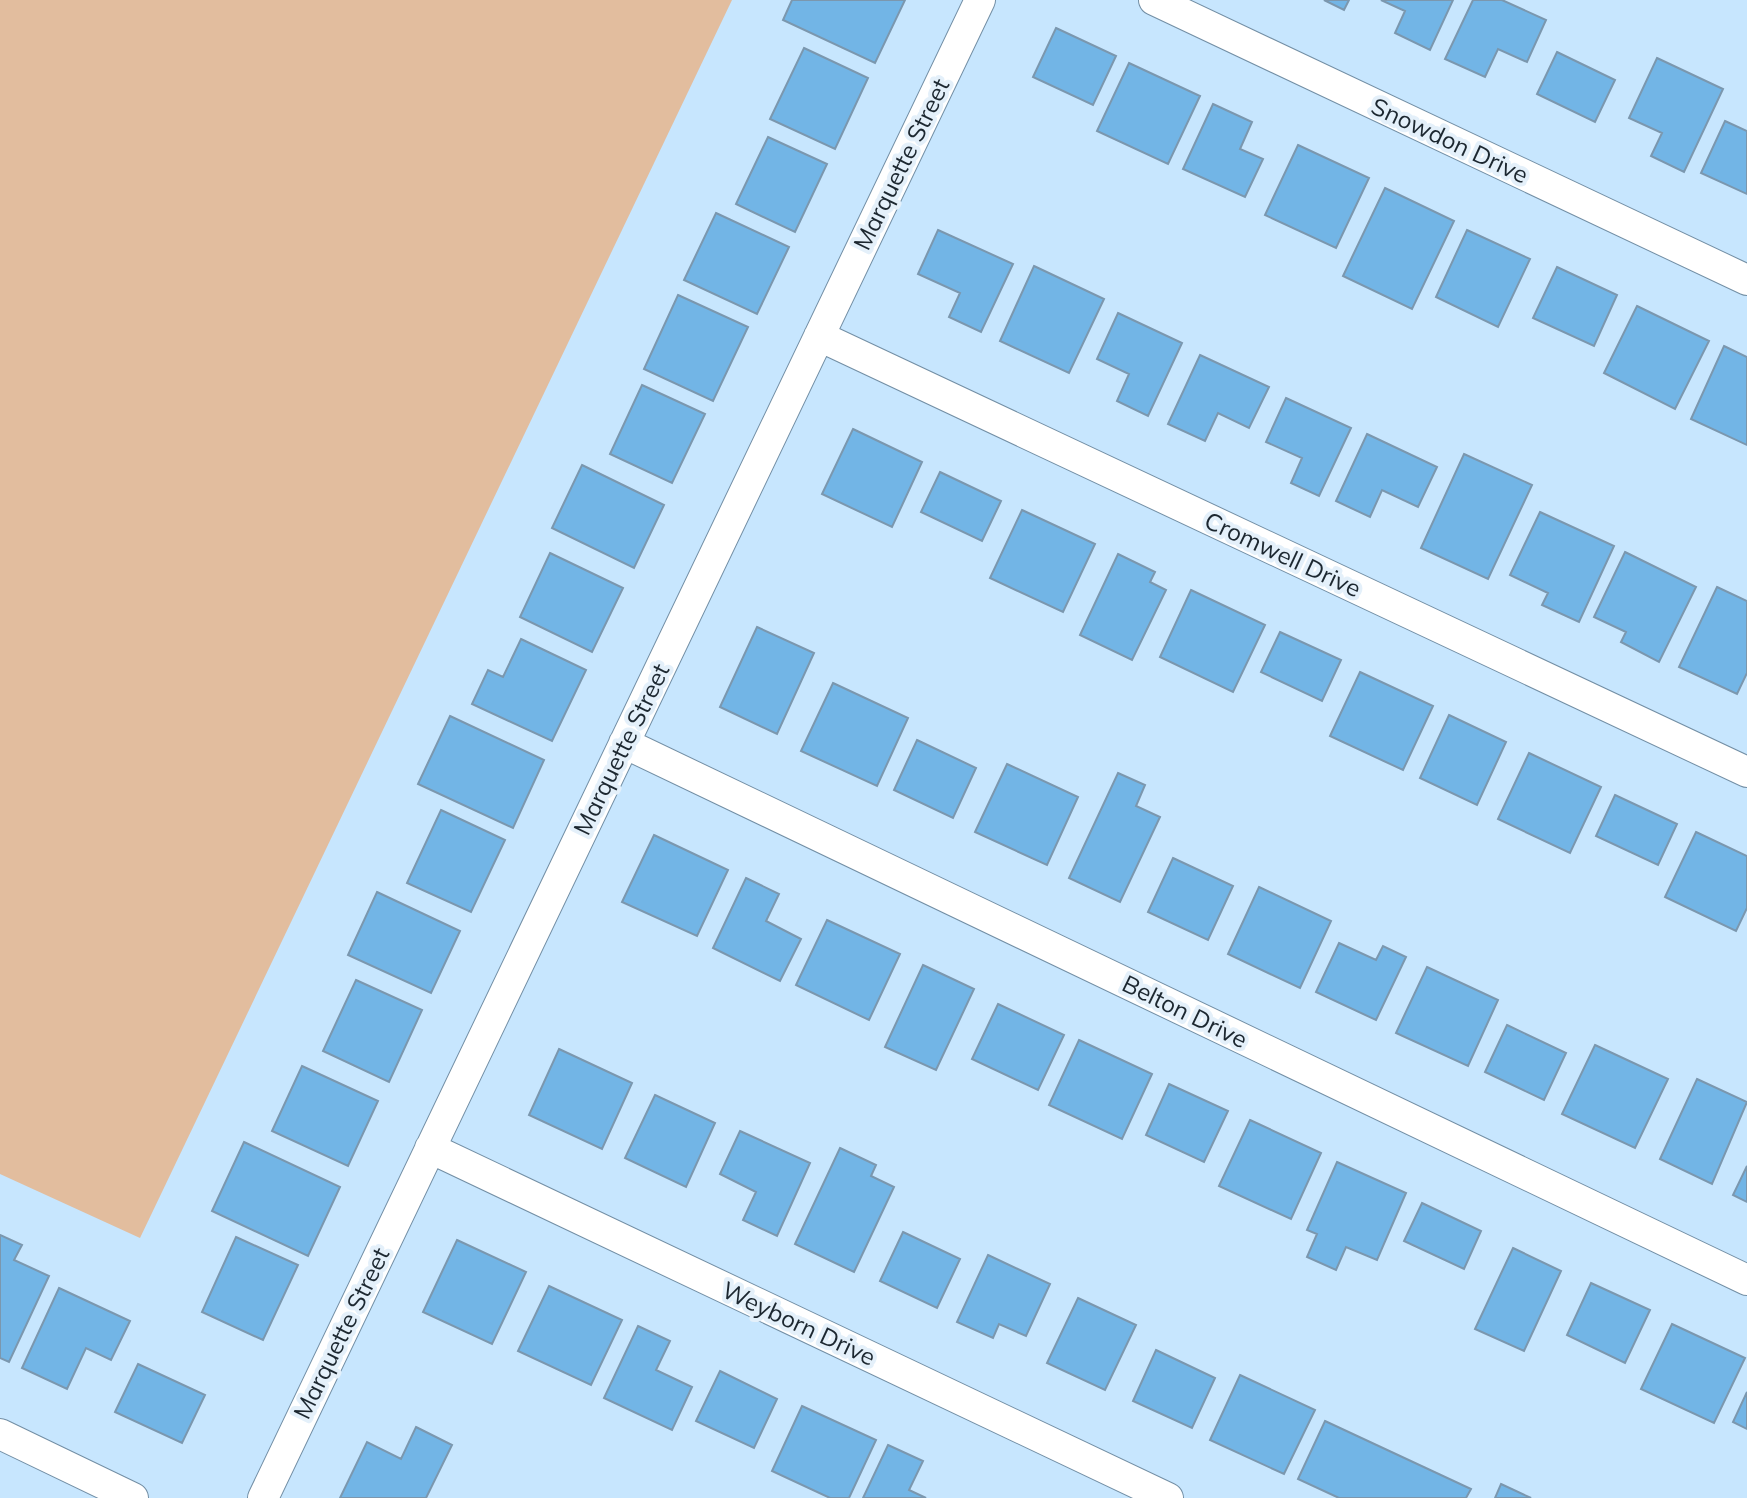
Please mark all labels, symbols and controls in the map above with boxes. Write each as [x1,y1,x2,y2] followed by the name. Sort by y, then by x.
[847,73,955,255] street label: Marquette Street
[1367,91,1533,189] street label: Snowdon Drive
[1200,505,1366,603] street label: Cromwell Drive
[567,658,675,840] street label: Marquette Street
[1118,968,1252,1054] street label: Belton Drive
[287,1242,395,1424] street label: Marquette Street
[717,1274,881,1372] street label: Weyborn Drive

